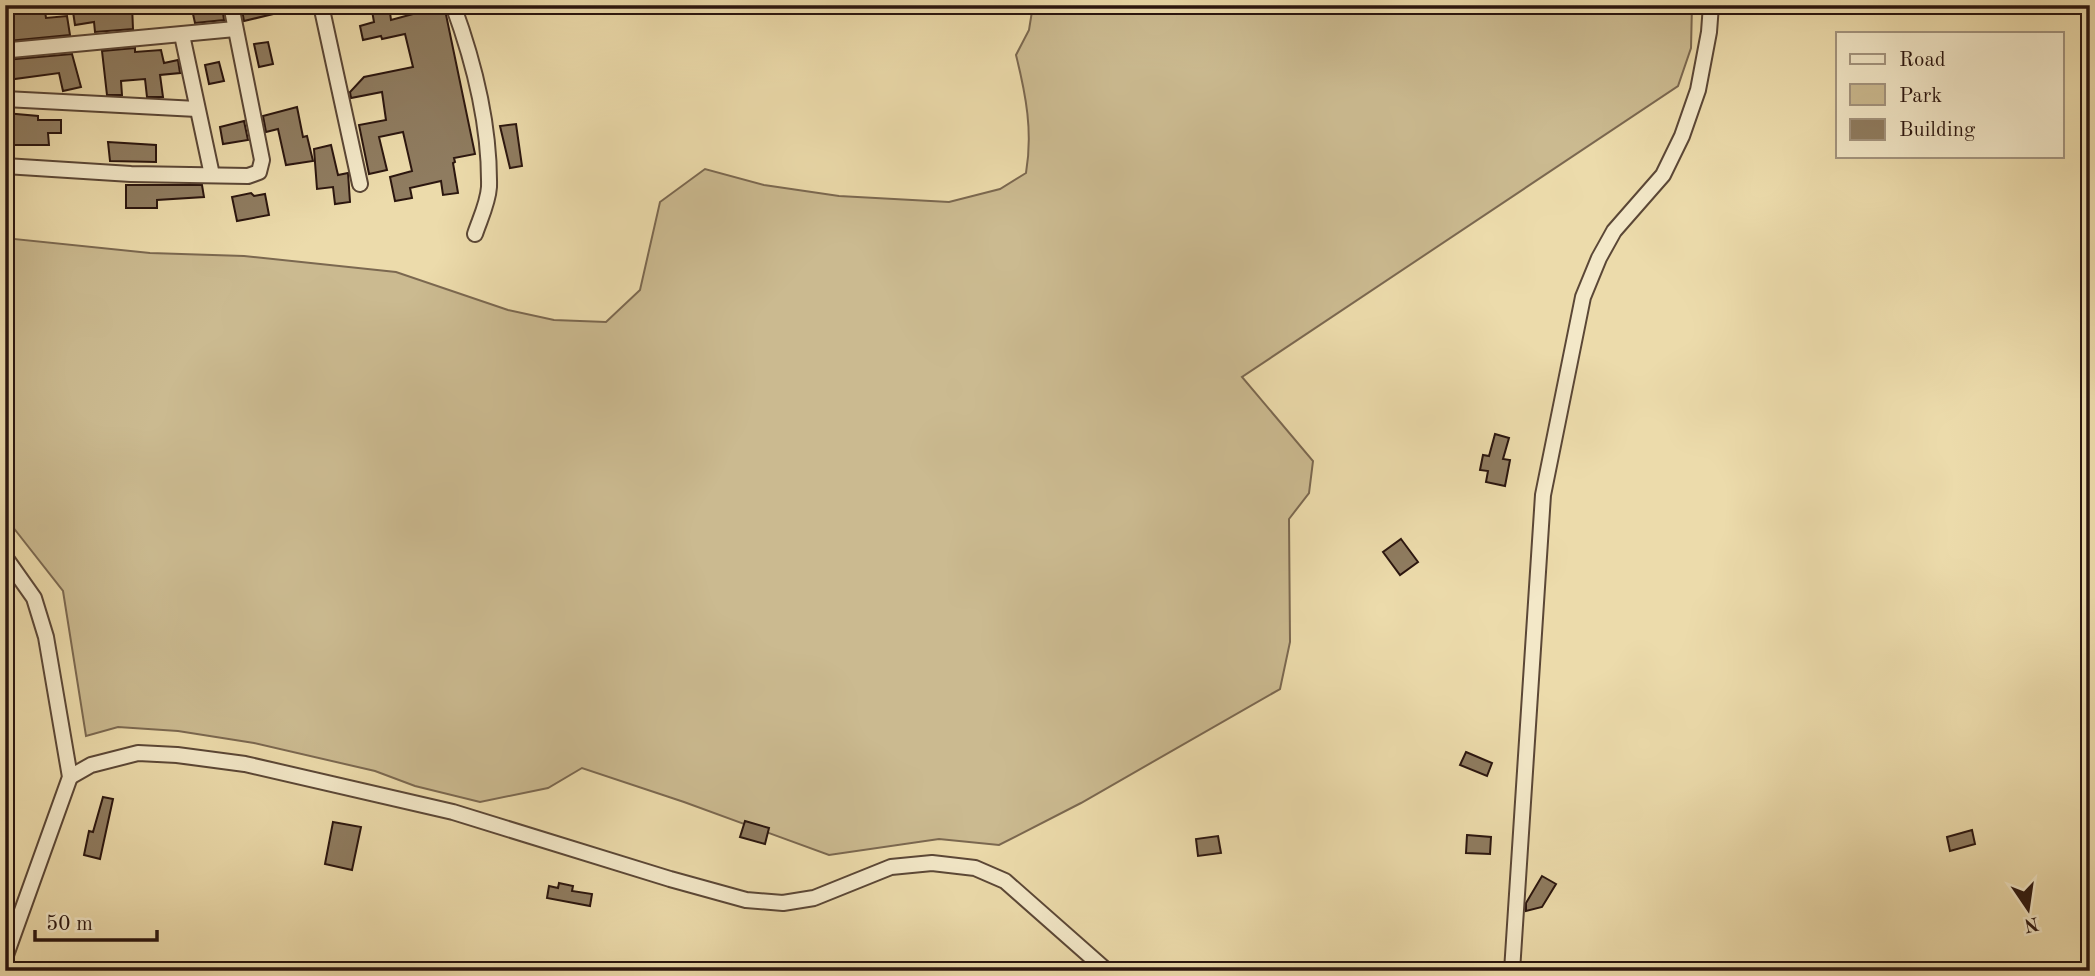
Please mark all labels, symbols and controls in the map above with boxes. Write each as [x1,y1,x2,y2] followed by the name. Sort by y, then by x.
[1836,32,2064,158] legend
[1899,50,1946,71] text: Road
[1899,86,1942,107] text: Park
[1899,120,1976,141] text: Building
[1994,874,2064,944] north arrow
[35,899,158,943] scale bar
[2022,912,2040,934] text: N
[46,914,93,935] text: 50 m

